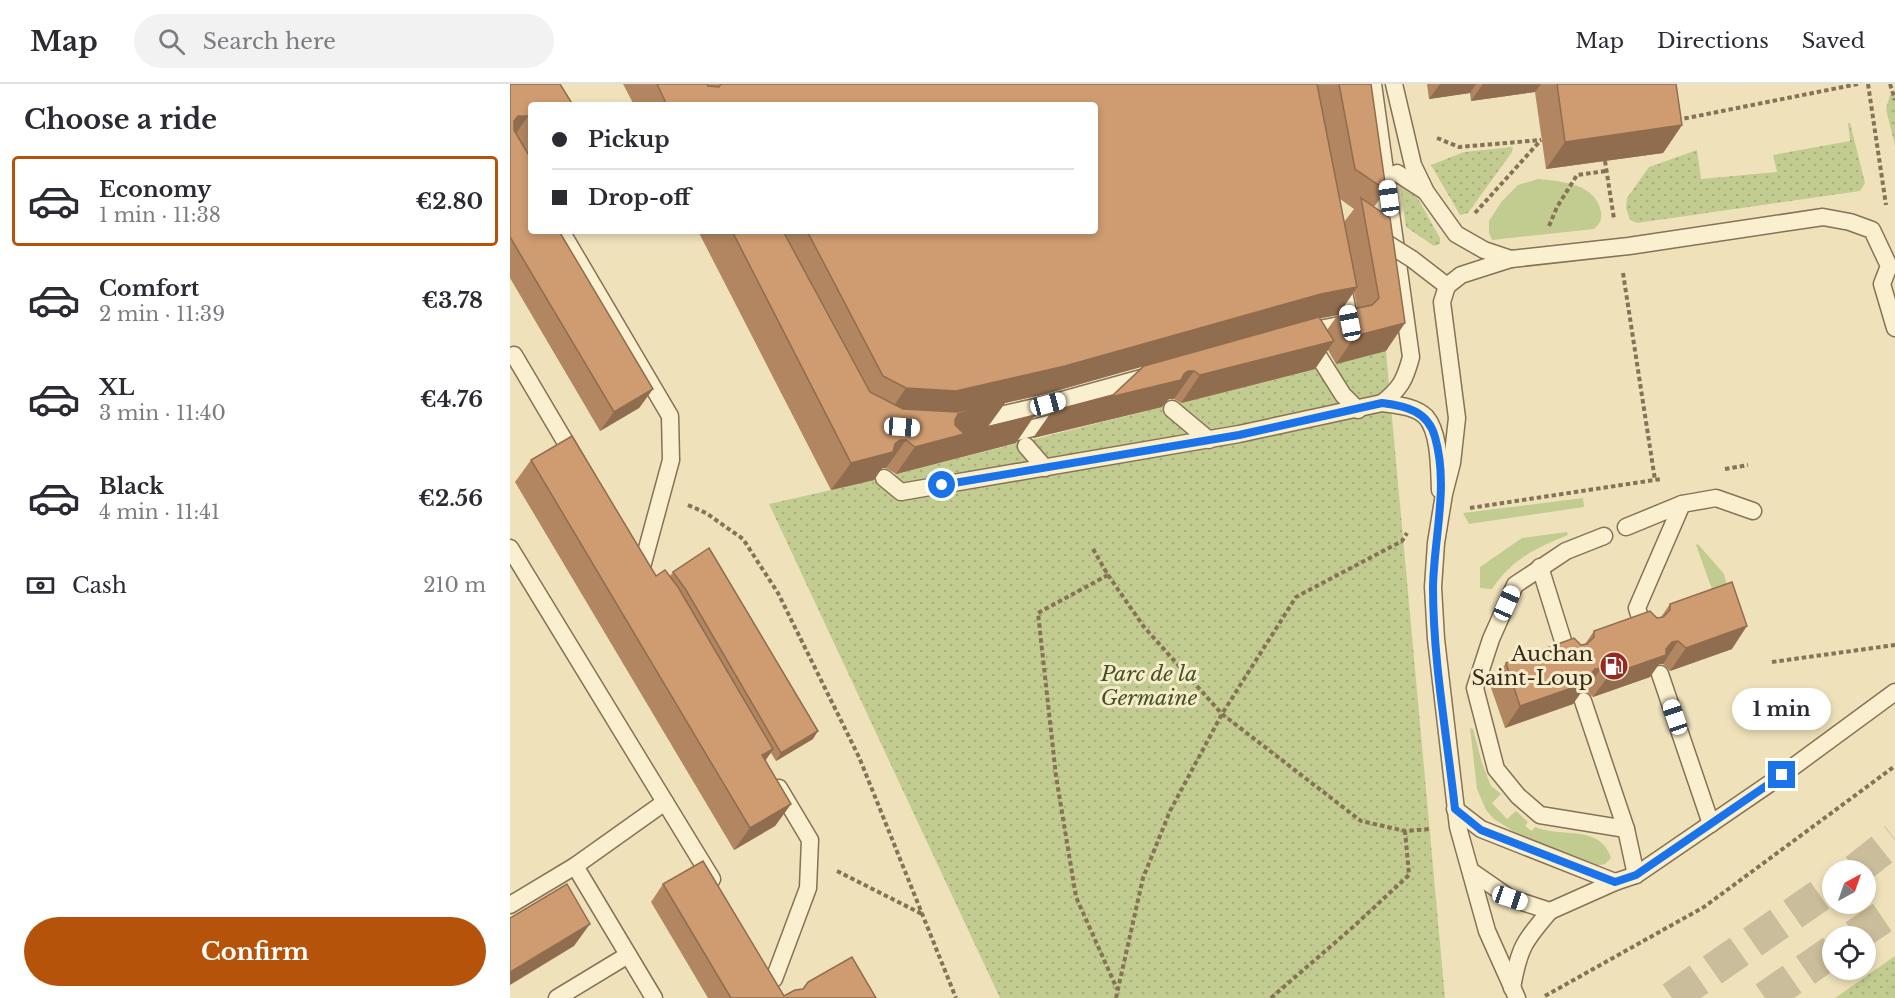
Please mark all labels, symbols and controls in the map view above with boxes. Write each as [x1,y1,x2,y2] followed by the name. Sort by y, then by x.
[134,14,554,68] search box
[30,24,98,59] text: Map
[155,25,188,58] icon: search
[203,28,336,55] text: Search here
[1575,28,1624,54] text: Map
[1657,28,1769,54] text: Directions
[1802,28,1865,54] text: Saved
[24,103,217,136] text: Choose a ride
[588,126,670,153] text: Pickup
[27,174,81,228] icon: car
[99,176,211,203] text: Economy
[1378,179,1400,217] car
[588,184,690,211] text: Drop-off
[416,188,483,215] text: €2.80
[99,203,221,227] text: 1 min · 11:38
[27,273,81,327] icon: car
[99,275,199,302] text: Comfort
[421,287,483,314] text: €3.78
[99,302,225,326] text: 2 min · 11:39
[1338,304,1362,342] car
[27,372,81,426] icon: car
[99,374,134,401] text: XL
[420,386,483,413] text: €4.76
[1028,391,1068,417] car
[99,401,226,425] text: 3 min · 11:40
[883,417,921,437] car
[27,471,81,525] icon: car
[928,471,955,498] route start
[99,473,164,500] text: Black
[418,485,483,512] text: €2.56
[99,500,220,524] text: 4 min · 11:41
[24,569,57,602] icon: cash
[72,572,127,599] text: Cash
[423,573,486,597] text: 210 m
[1491,583,1523,623] car
[1471,641,1593,691] place label: Auchan Saint-Loup
[1598,650,1630,682] fuel station icon: Auchan Saint-Loup
[1100,661,1198,711] park label: Parc de la Germaine
[1732,688,1832,730] callout: 1 min
[1661,697,1689,737] car
[1753,697,1810,721] text: 1 min
[1768,761,1795,788] route end
[1822,860,1876,914] north arrow
[1822,860,1876,980] map controls
[1490,884,1530,912] car
[24,917,486,986] button: Confirm
[1822,926,1876,980] button: locate

